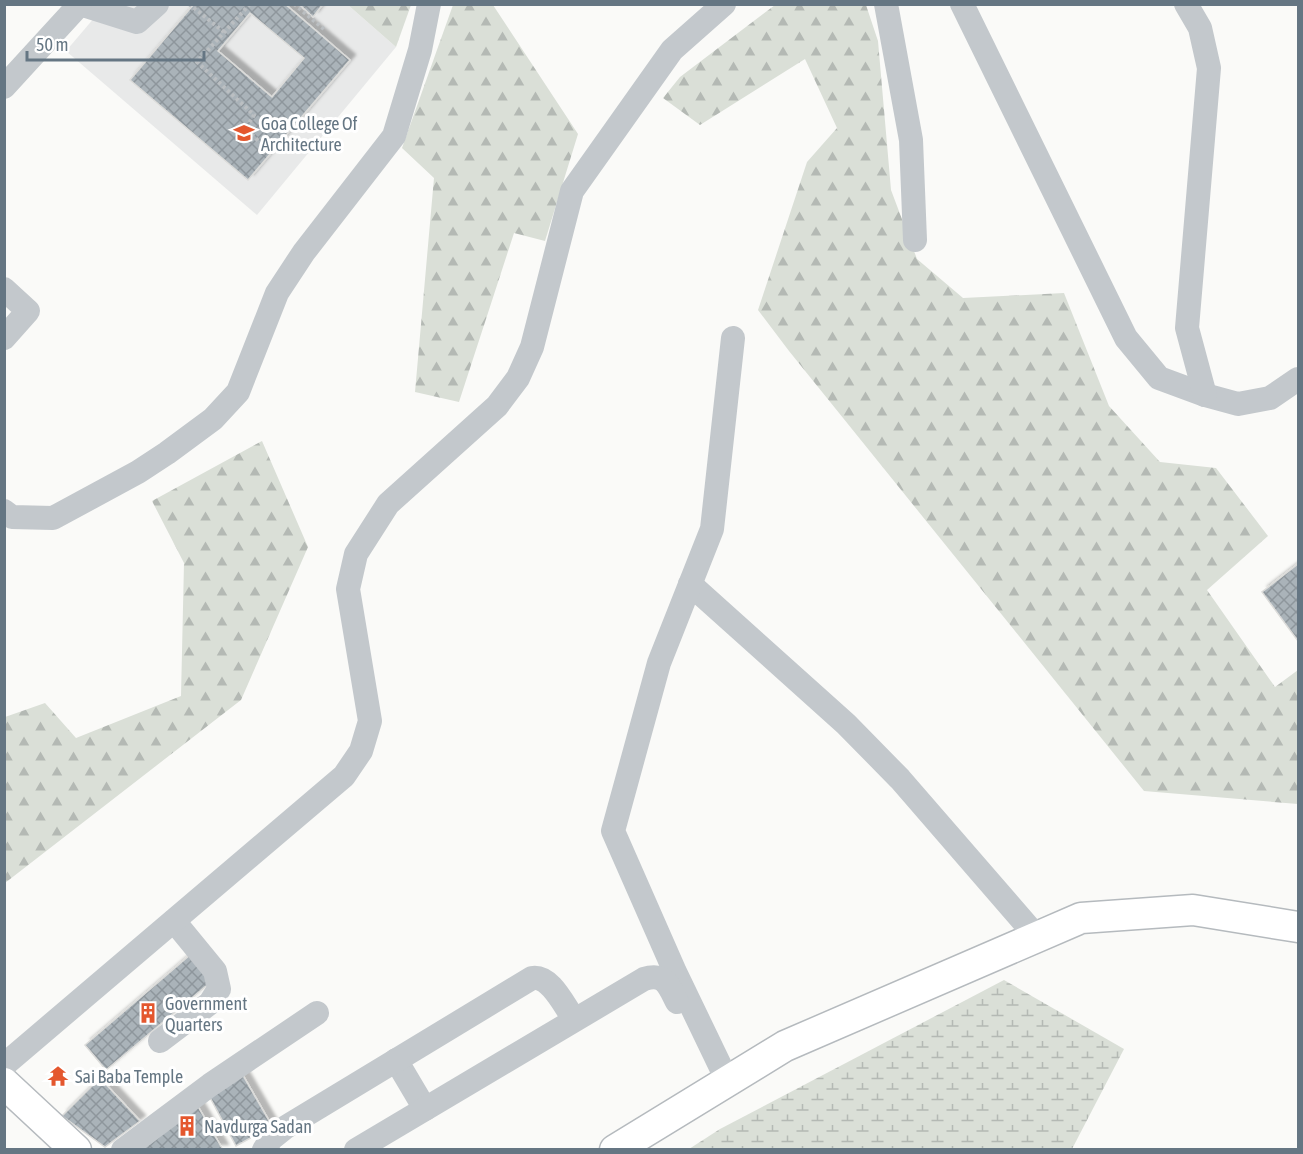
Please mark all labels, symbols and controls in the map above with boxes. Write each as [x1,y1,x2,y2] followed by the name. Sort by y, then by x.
[27,24,204,62] scale bar
[36,34,68,55] text: 50 m
[261,113,357,155] place label: Goa College Of Architecture
[232,121,256,145] school or university icon: Goa College Of Architecture
[165,993,247,1035] place label: Government Quarters
[136,1001,160,1025] building icon: Government Quarters
[46,1064,70,1088] temple icon: Sai Baba Temple
[75,1066,183,1087] place label: Sai Baba Temple
[175,1114,199,1138] building icon: Navdurga Sadan
[204,1116,312,1137] place label: Navdurga Sadan

